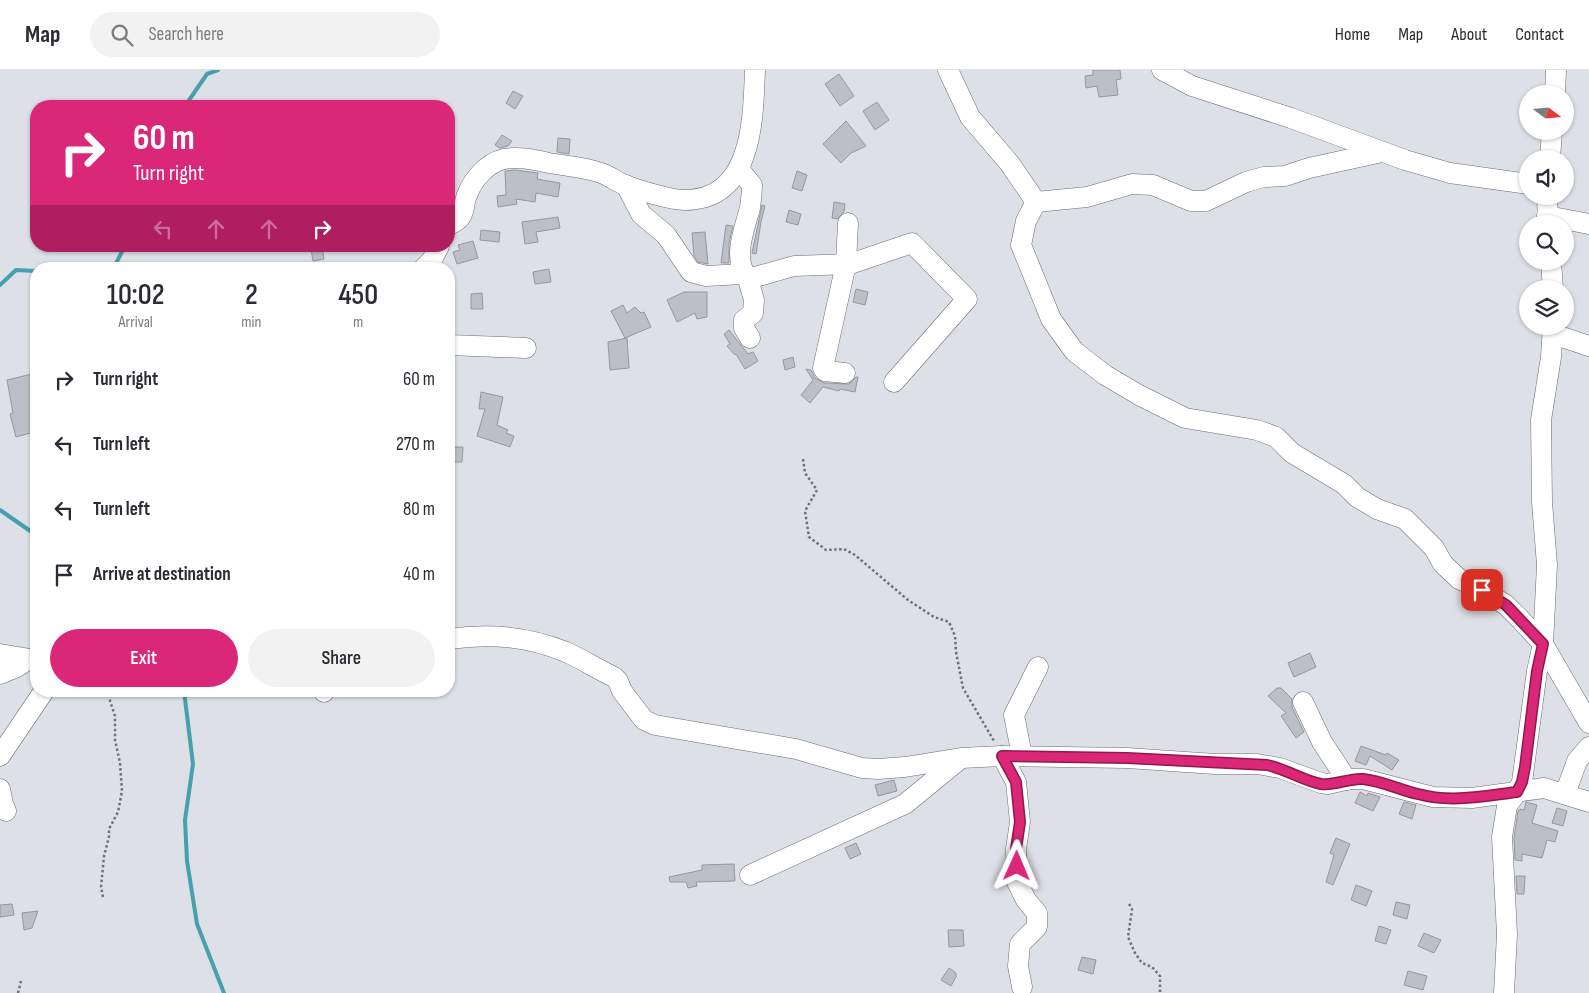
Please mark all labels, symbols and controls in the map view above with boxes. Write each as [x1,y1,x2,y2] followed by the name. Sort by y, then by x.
[90,12,440,57] search box
[25,20,60,49] text: Map
[108,21,136,49] icon: search
[148,23,224,46] text: Search here
[1335,24,1370,45] text: Home
[1398,24,1423,45] text: Map
[1451,24,1487,45] text: About
[1515,24,1564,45] text: Contact
[1519,85,1574,140] north arrow
[1519,85,1574,335] map controls
[133,117,195,160] text: 60 m
[50,120,115,185] icon: right
[1519,150,1574,205] button: sound
[133,160,204,187] text: Turn right
[149,215,177,243] icon: left
[202,215,230,243] icon: ahead
[255,215,283,243] icon: ahead
[308,215,336,243] icon: right
[1519,215,1574,270] button: search
[107,277,165,313] text: 10:02
[245,277,258,313] text: 2
[338,277,378,313] text: 450
[1519,280,1574,335] button: layers
[118,313,153,332] text: Arrival
[241,313,261,332] text: min
[353,313,363,332] text: m
[50,366,78,394] icon: right
[93,368,158,391] text: Turn right
[403,368,435,391] text: 60 m
[50,431,78,459] icon: left
[93,433,150,456] text: Turn left
[396,433,435,456] text: 270 m
[50,496,78,524] icon: left
[93,498,150,521] text: Turn left
[403,498,435,521] text: 80 m
[50,561,78,589] icon: arrive
[93,563,231,586] text: Arrive at destination
[403,563,435,586] text: 40 m
[1461,569,1503,611] pin
[1468,576,1496,604] icon: arrive
[50,629,238,687] button: Exit
[248,629,435,687] button: Share
[990,839,1042,891] position arrow

